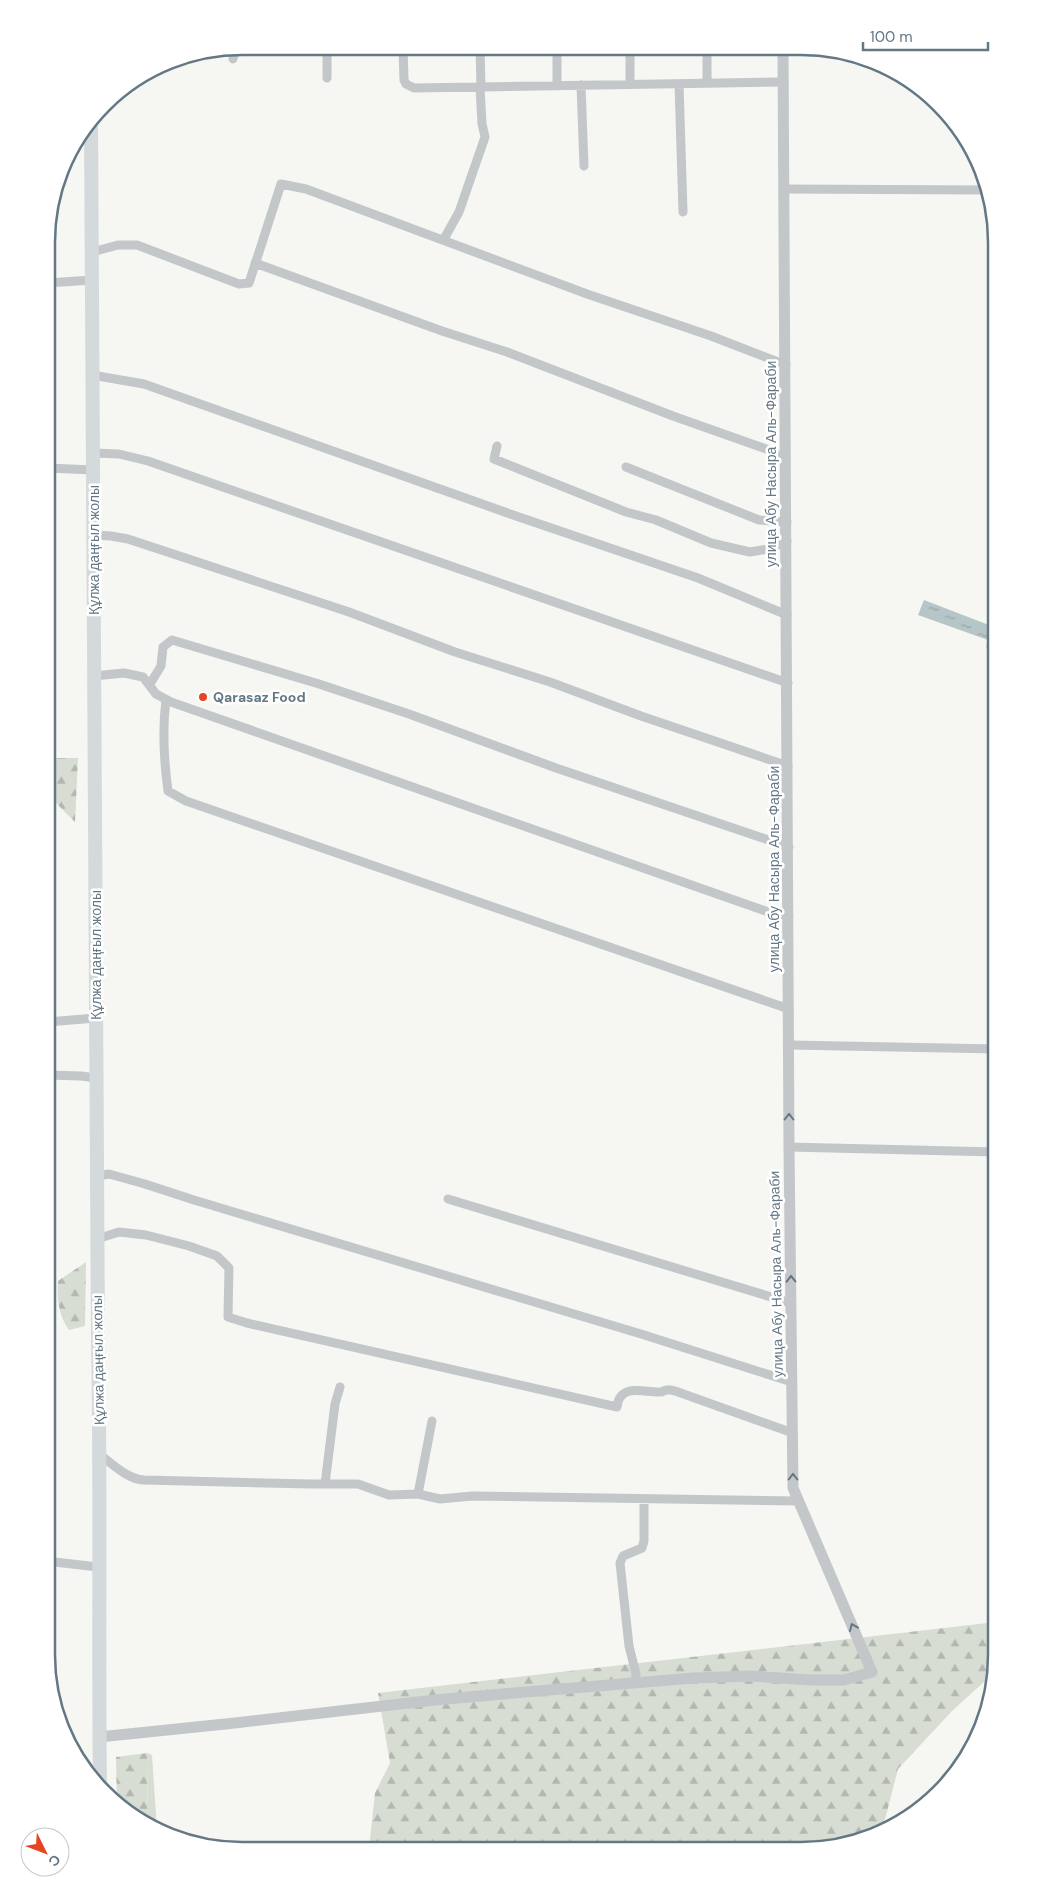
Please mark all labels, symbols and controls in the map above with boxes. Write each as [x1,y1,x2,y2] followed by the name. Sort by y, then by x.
[863,20,988,52] scale bar
[870,27,913,47] text: 100 m
[762,361,780,567] street label: улица Абу Насыра Аль-Фараби
[85,485,103,615] street label: Құлжа даңғыл жолы
[213,688,306,706] place label: Qarasaz Food
[197,691,209,703] marker: Qarasaz Food
[765,766,783,972] street label: улица Абу Насыра Аль-Фараби
[87,890,105,1020] street label: Құлжа даңғыл жолы
[784,1113,794,1120] one-way arrow
[765,1171,787,1377] street label: улица Абу Насыра Аль-Фараби
[786,1275,796,1283] one-way arrow
[88,1295,108,1425] street label: Құлжа даңғыл жолы
[788,1473,798,1480] one-way arrow
[848,1623,859,1632] one-way arrow
[20,1827,70,1877] north arrow
[45,1851,65,1870] text: С

